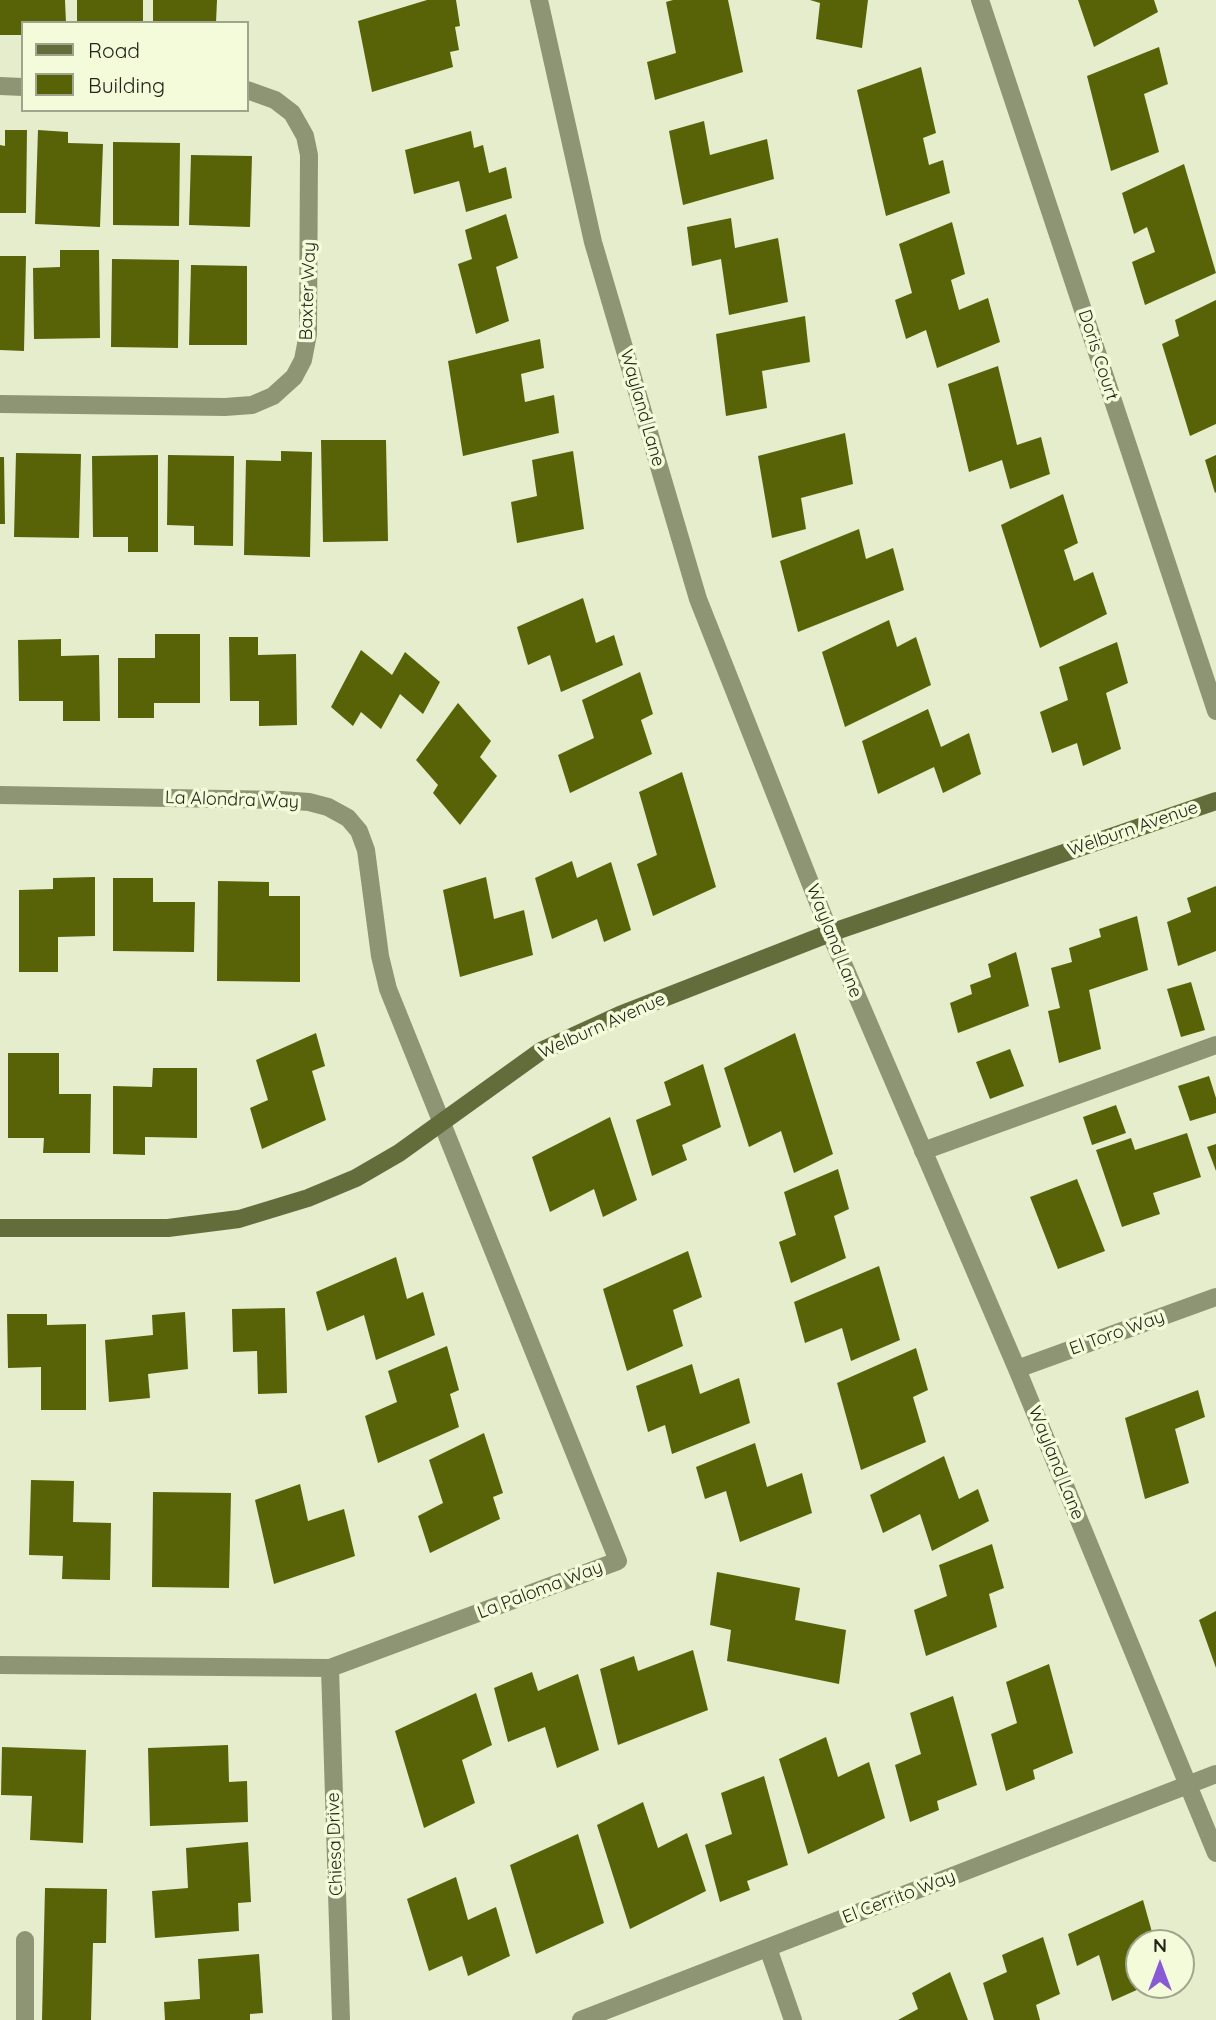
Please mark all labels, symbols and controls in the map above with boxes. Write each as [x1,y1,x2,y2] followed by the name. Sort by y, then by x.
[21,21,248,112] legend
[88,37,140,63] text: Road
[88,72,165,98] text: Building
[295,241,321,341] street label: Baxter Way
[1073,307,1123,403] street label: Doris Court
[615,347,669,469] street label: Wayland Lane
[165,787,299,813] street label: La Alondra Way
[1065,797,1201,861] street label: Welburn Avenue
[801,881,867,1001] street label: Wayland Lane
[535,988,669,1064] street label: Welburn Avenue
[1067,1306,1167,1360] street label: El Toro Way
[1023,1403,1089,1523] street label: Wayland Lane
[474,1556,606,1624] street label: La Paloma Way
[322,1792,348,1896] street label: Chiesa Drive
[840,1866,958,1928] street label: El Cerrito Way
[1125,1929,1195,1999] north arrow
[1153,1933,1167,1957] text: N

